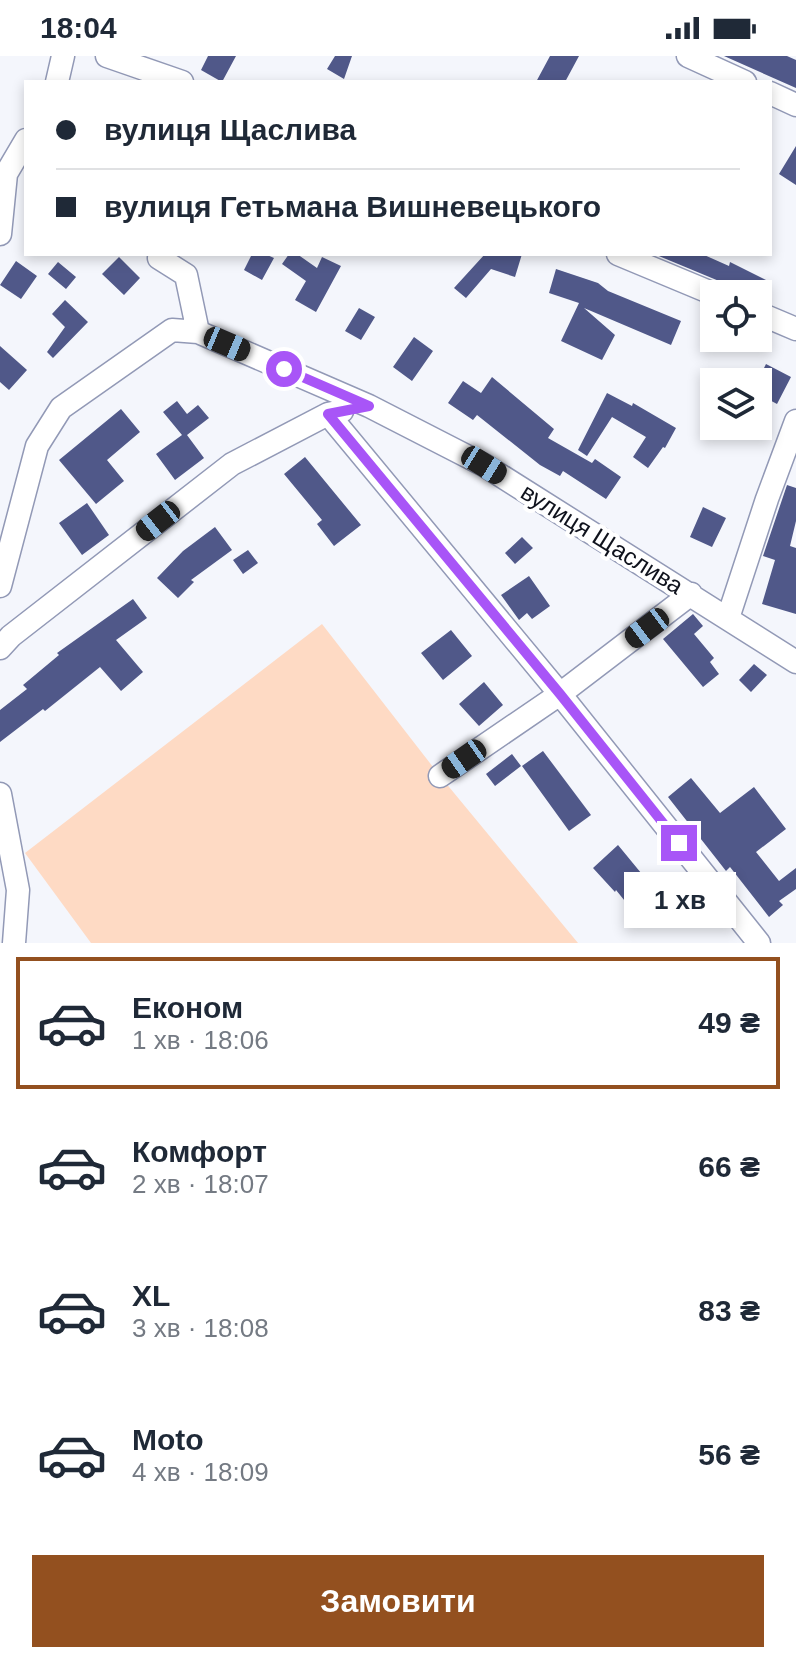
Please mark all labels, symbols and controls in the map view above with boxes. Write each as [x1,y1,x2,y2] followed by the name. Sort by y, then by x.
[40,11,117,44] text: 18:04
[104,113,356,146] text: вулиця Щаслива
[104,190,601,223] text: вулиця Гетьмана Вишневецького
[700,280,772,440] map controls
[700,280,772,352] button: locate
[200,324,254,364] car
[266,351,302,387] route start
[700,368,772,440] button: layers
[457,442,511,488] car
[516,478,689,600] street label: вулиця Щаслива
[132,497,184,545] car
[621,604,673,652] car
[437,735,491,783] car
[661,825,697,861] route end
[623,871,735,927] callout: 1 хв
[654,885,706,915] text: 1 хв
[36,987,108,1059] icon: car
[132,991,243,1024] text: Економ
[698,1006,760,1039] text: 49 ₴
[132,1025,269,1055] text: 1 хв · 18:06
[36,1131,108,1203] icon: car
[132,1135,267,1168] text: Комфорт
[698,1150,760,1183] text: 66 ₴
[132,1169,269,1199] text: 2 хв · 18:07
[36,1275,108,1347] icon: car
[132,1279,170,1312] text: XL
[698,1294,760,1327] text: 83 ₴
[132,1313,269,1343] text: 3 хв · 18:08
[36,1419,108,1491] icon: car
[132,1423,204,1456] text: Moto
[698,1438,760,1471] text: 56 ₴
[132,1457,269,1487] text: 4 хв · 18:09
[32,1555,764,1647] button: Замовити

